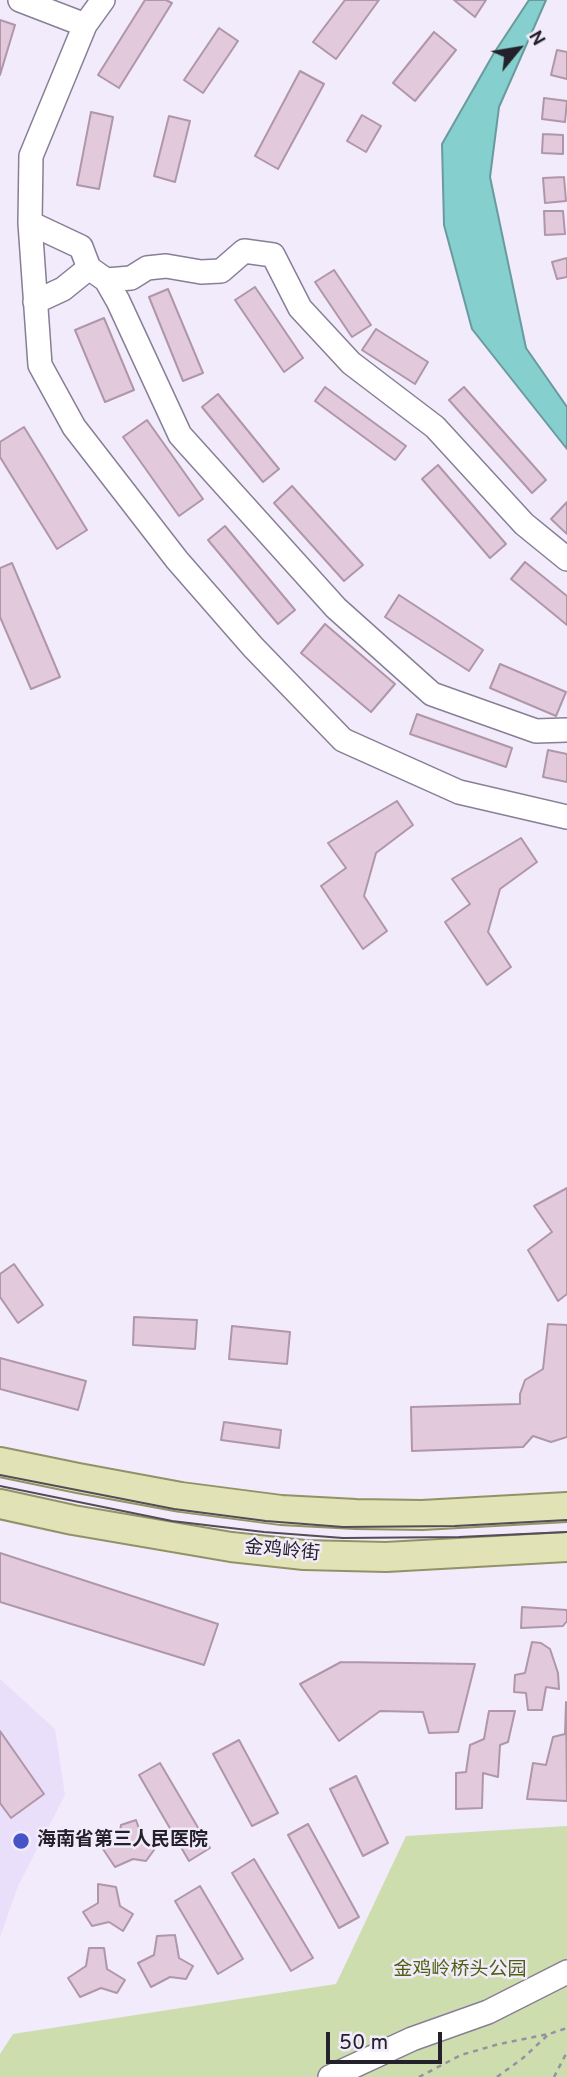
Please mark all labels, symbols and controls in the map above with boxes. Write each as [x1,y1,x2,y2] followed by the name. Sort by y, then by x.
[483,14,553,84] north arrow
[522,27,550,50] text: N
[243,1537,321,1567] street label: 金鸡岭街
[37,1830,208,1852] place label: 海南省第三人民医院
[11,1831,31,1851] marker: 海南省第三人民医院
[394,1960,526,1982] park label: 金鸡岭桥头公园
[329,2018,444,2062] scale bar
[339,2030,388,2057] text: 50 m

